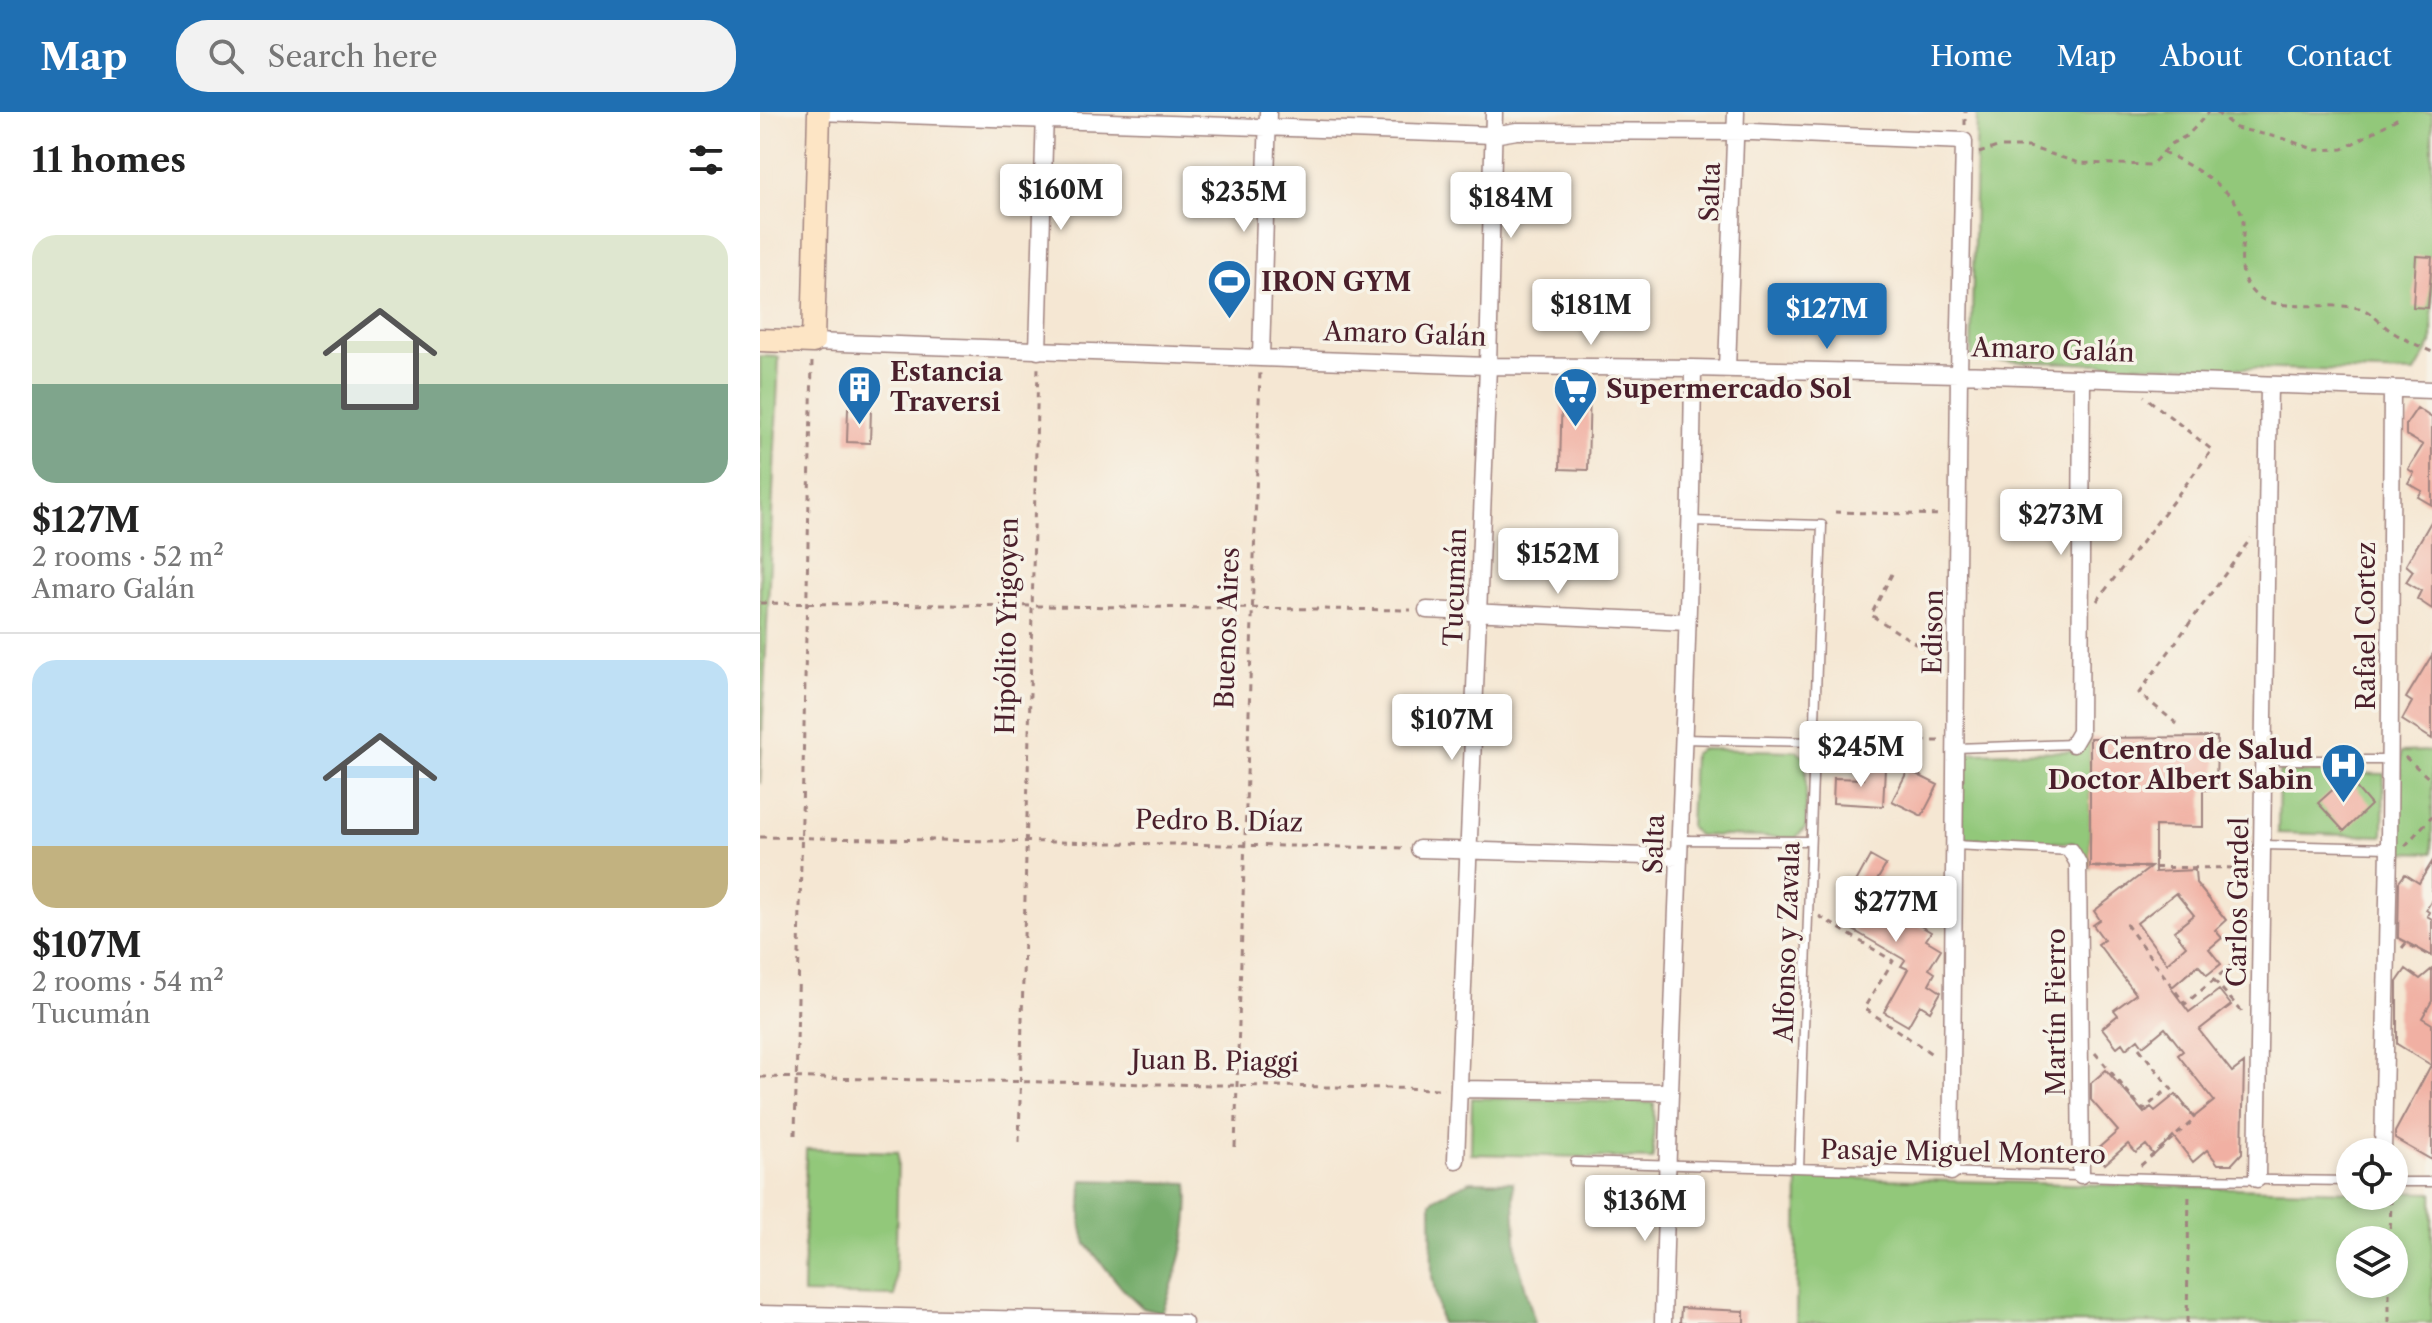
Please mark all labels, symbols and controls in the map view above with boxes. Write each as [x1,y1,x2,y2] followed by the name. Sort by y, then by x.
[176,20,736,92] search box
[40,33,128,80] text: Map
[204,34,248,78] icon: search
[268,38,438,75] text: Search here
[1930,39,2012,73] text: Home
[2056,39,2116,73] text: Map
[2160,39,2242,73] text: About
[2286,39,2392,73] text: Contact
[684,138,728,182] icon: filters
[32,139,186,181] text: 11 homes
[1693,161,1727,222] street label: Salta
[1005,164,1117,232] pin: $160M
[1188,166,1300,234] pin: $235M
[1455,172,1567,240] pin: $184M
[1018,174,1104,206] text: $160M
[1201,176,1287,208] text: $235M
[1468,182,1554,214] text: $184M
[1206,258,1254,321] sports icon: IRON GYM
[1261,266,1411,298] place label: IRON GYM
[1535,279,1647,347] pin: $181M
[1771,283,1883,351] pin: $127M
[308,287,452,431] icon: home
[1550,289,1632,321] text: $181M
[1786,293,1868,325] text: $127M
[1322,315,1487,353] street label: Amaro Galán
[1970,331,2135,369] street label: Amaro Galán
[890,356,1004,418] place label: Estancia Traversi
[835,363,883,426] building icon: Estancia Traversi
[1551,365,1599,428] supermarket icon: Supermercado Sol
[1606,373,1851,405] place label: Supermercado Sol
[2005,489,2117,557] pin: $273M
[32,499,140,541] text: $127M
[2018,499,2104,531] text: $273M
[989,517,1025,735] street label: Hipólito Yrigoyen
[1437,527,1473,647] street label: Tucumán
[1502,528,1614,596] pin: $152M
[1516,538,1600,570] text: $152M
[32,541,224,573] text: 2 rooms · 52 m²
[2350,541,2382,711] street label: Rafael Cortez
[1208,547,1246,709] street label: Buenos Aires
[32,573,195,605] text: Amaro Galán
[1916,589,1950,675] street label: Edison
[1396,694,1508,762] pin: $107M
[1410,704,1494,736] text: $107M
[308,712,452,856] icon: home
[1805,721,1917,789] pin: $245M
[1817,731,1905,763] text: $245M
[2048,734,2313,796] place label: Centro de Salud Doctor Albert Sabin
[2320,741,2368,804] hospital icon: Centro de Salud Doctor Albert Sabin
[1135,804,1303,838] street label: Pedro B. Díaz
[1637,813,1671,874] street label: Salta
[2221,816,2255,987] street label: Carlos Gardel
[1767,841,1807,1044] street label: Alfonso y Zavala
[1840,876,1952,944] pin: $277M
[1854,886,1938,918] text: $277M
[32,924,141,966] text: $107M
[2040,928,2072,1096] street label: Martín Fierro
[32,966,224,998] text: 2 rooms · 54 m²
[32,998,150,1030] text: Tucumán
[1127,1043,1299,1078] street label: Juan B. Piaggi
[1820,1134,2106,1170] street label: Pasaje Miguel Montero
[2336,1138,2408,1298] map controls
[2336,1138,2408,1210] button: locate
[1589,1175,1701,1243] pin: $136M
[1603,1185,1687,1217] text: $136M
[2336,1226,2408,1298] button: layers

